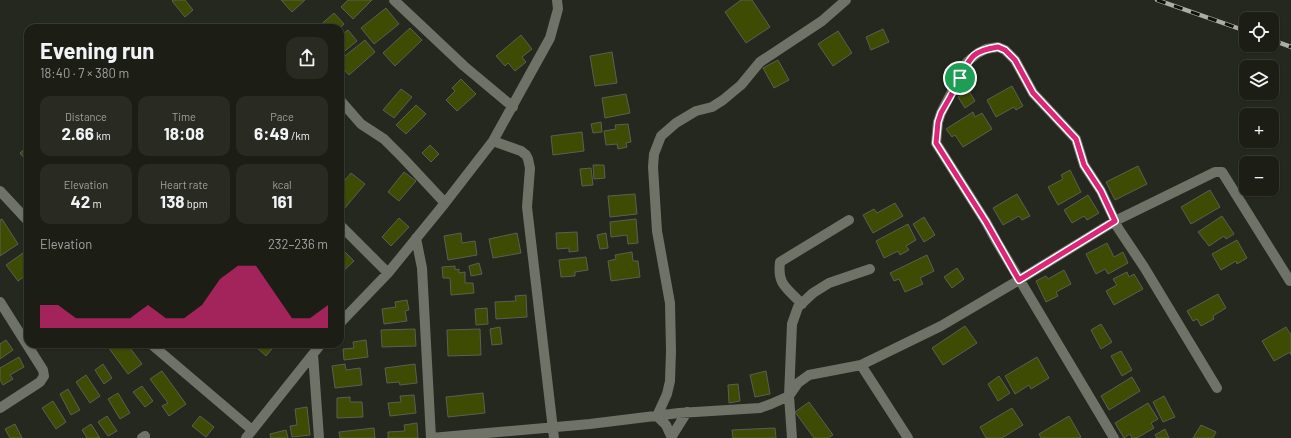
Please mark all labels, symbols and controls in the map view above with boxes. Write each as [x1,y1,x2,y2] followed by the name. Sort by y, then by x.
[1239,12,1279,196] map controls
[1239,12,1279,52] button: locate
[40,37,154,63] text: Evening run
[286,37,328,79] button: share
[1239,60,1279,100] button: layers
[943,61,977,95] pin
[40,65,129,81] text: 18:40 · 7 × 380 m
[949,67,971,89] icon: arrive
[1239,108,1279,148] button: +
[65,110,107,123] text: Distance
[172,110,196,123] text: Time
[270,110,294,123] text: Pace
[61,123,94,143] text: 2.66
[164,123,204,143] text: 18:08
[254,123,289,143] text: 6:49
[94,129,111,142] text: km
[289,129,310,142] text: /km
[1239,156,1279,196] button: −
[64,178,108,191] text: Elevation
[160,178,208,191] text: Heart rate
[272,178,292,191] text: kcal
[70,191,90,211] text: 42
[160,191,185,211] text: 138
[271,191,293,211] text: 161
[90,197,102,210] text: m
[185,197,208,210] text: bpm
[40,236,92,252] text: Elevation
[268,236,328,252] text: 232–236 m

